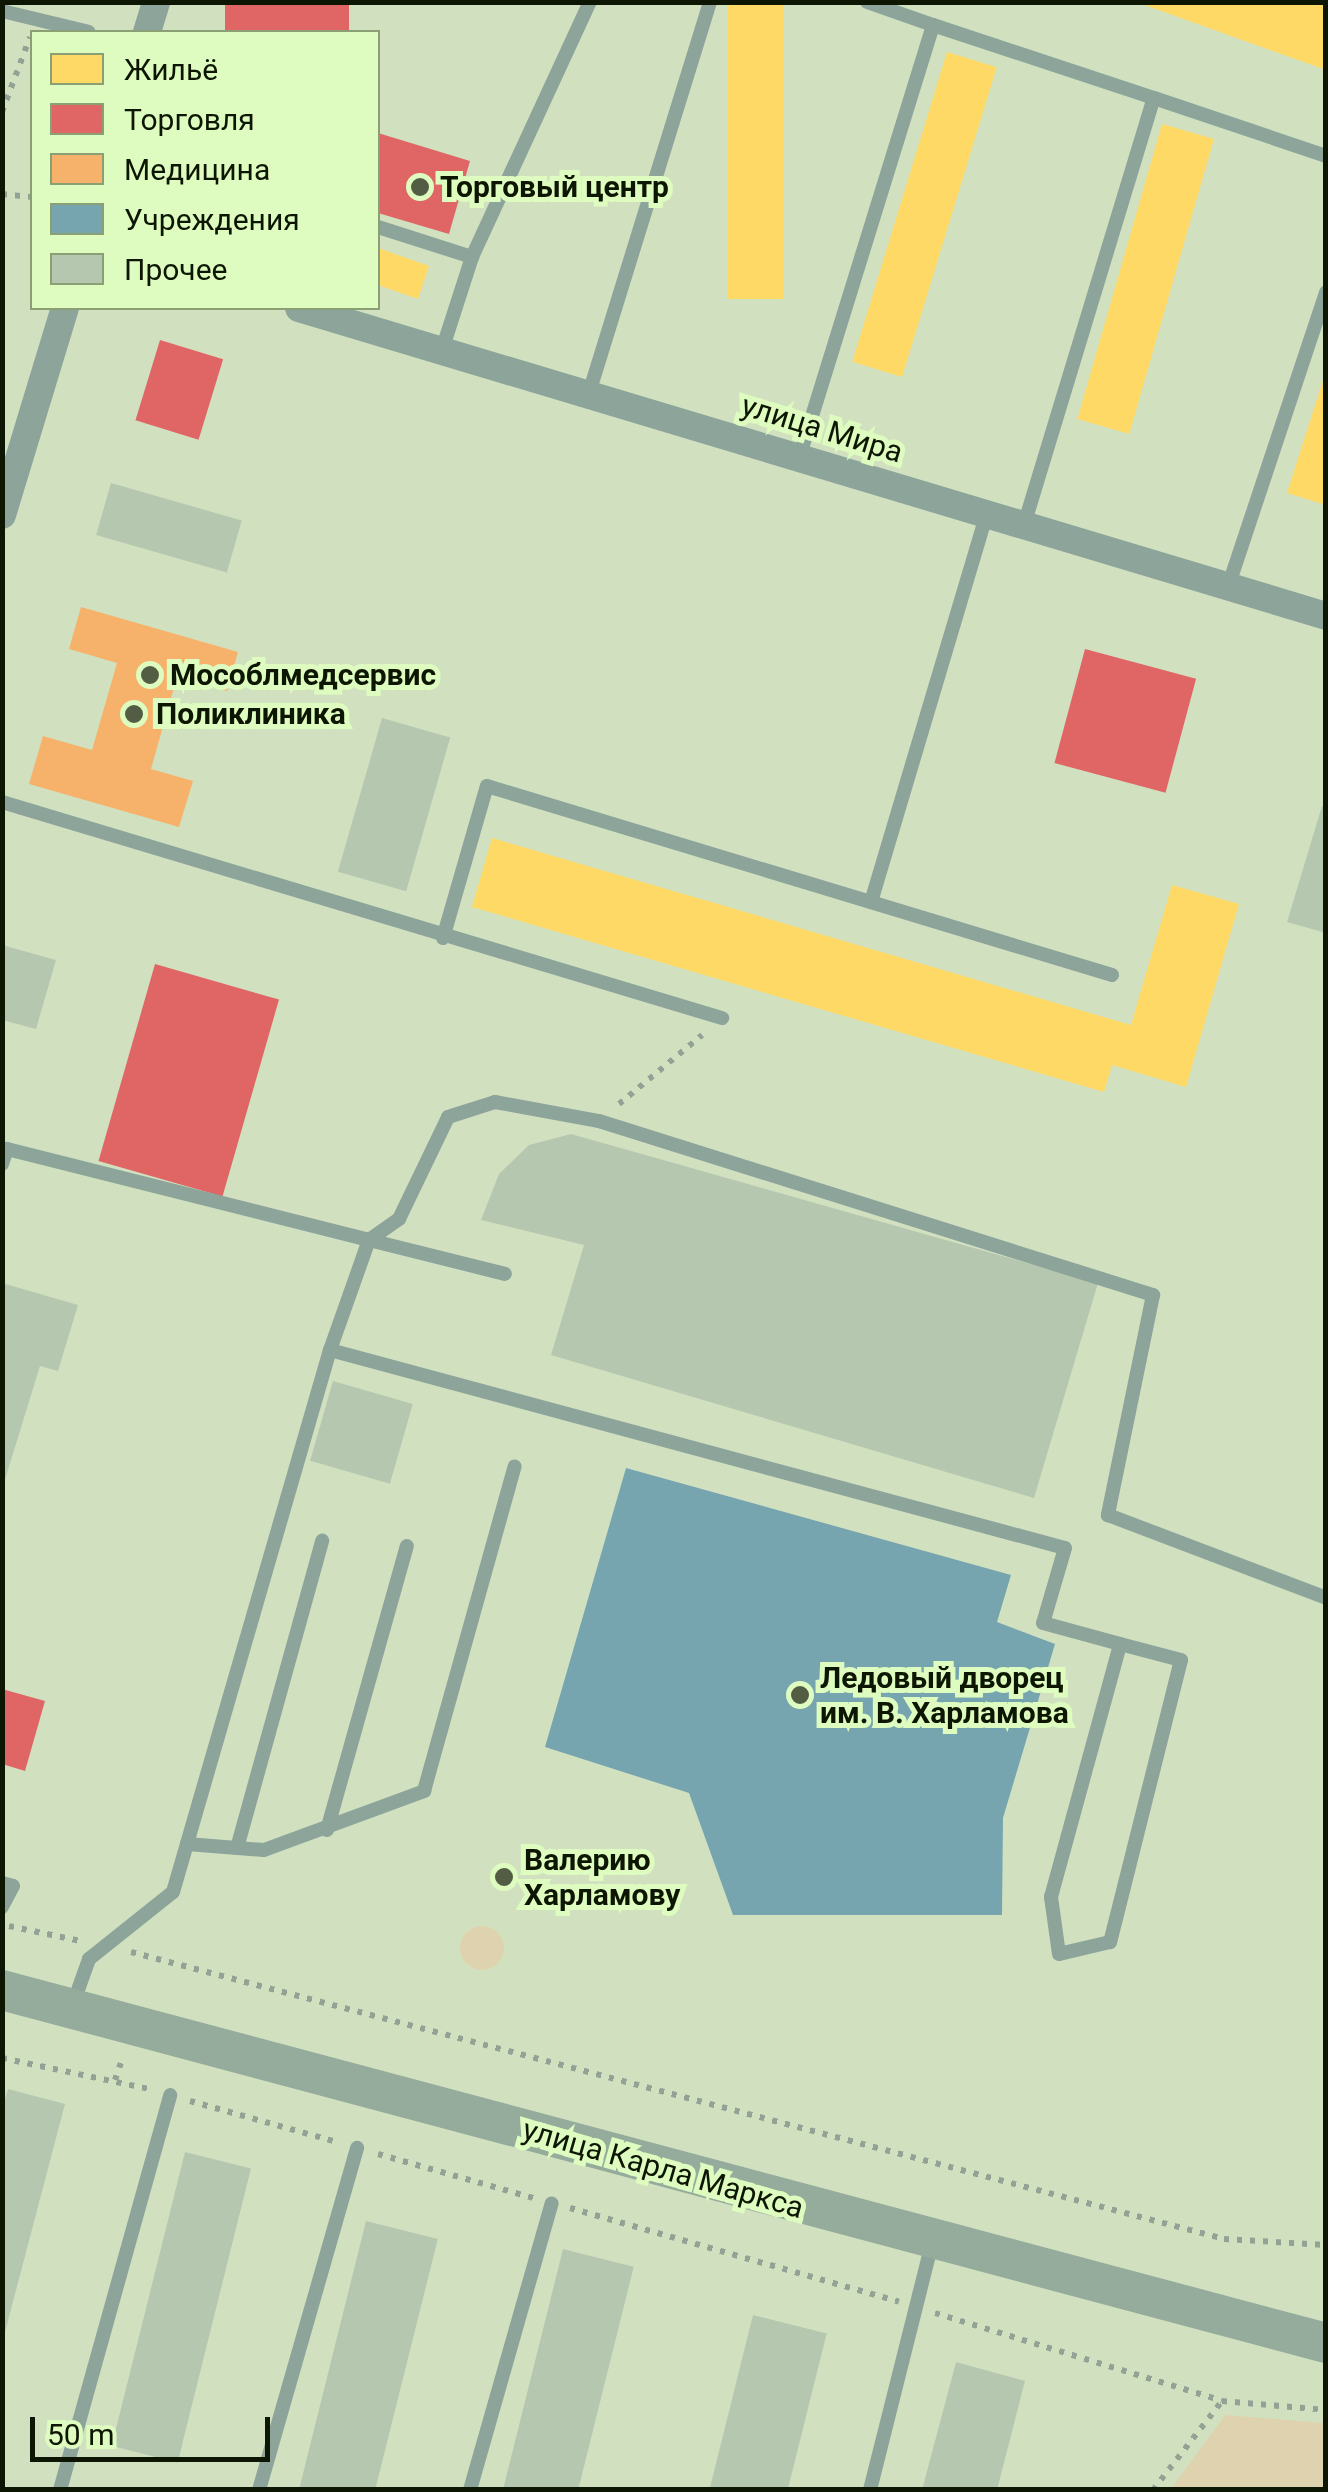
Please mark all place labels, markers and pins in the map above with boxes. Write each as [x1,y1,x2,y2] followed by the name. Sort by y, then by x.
[440,169,669,205] place label: Торговый центр
[409,176,431,198] marker: Торговый центр
[170,657,436,693] place label: Мособлмедсервис
[139,664,161,686] marker: Мособлмедсервис
[156,696,346,732] place label: Поликлиника
[121,701,147,727] marker: Поликлиника
[820,1660,1069,1730] place label: Ледовый дворец им. В. Харламова
[789,1684,811,1706] marker: Ледовый дворец им. В. Харламова
[524,1842,680,1912] place label: Валерию Харламову
[493,1866,515,1888] marker: Валерию Харламову

